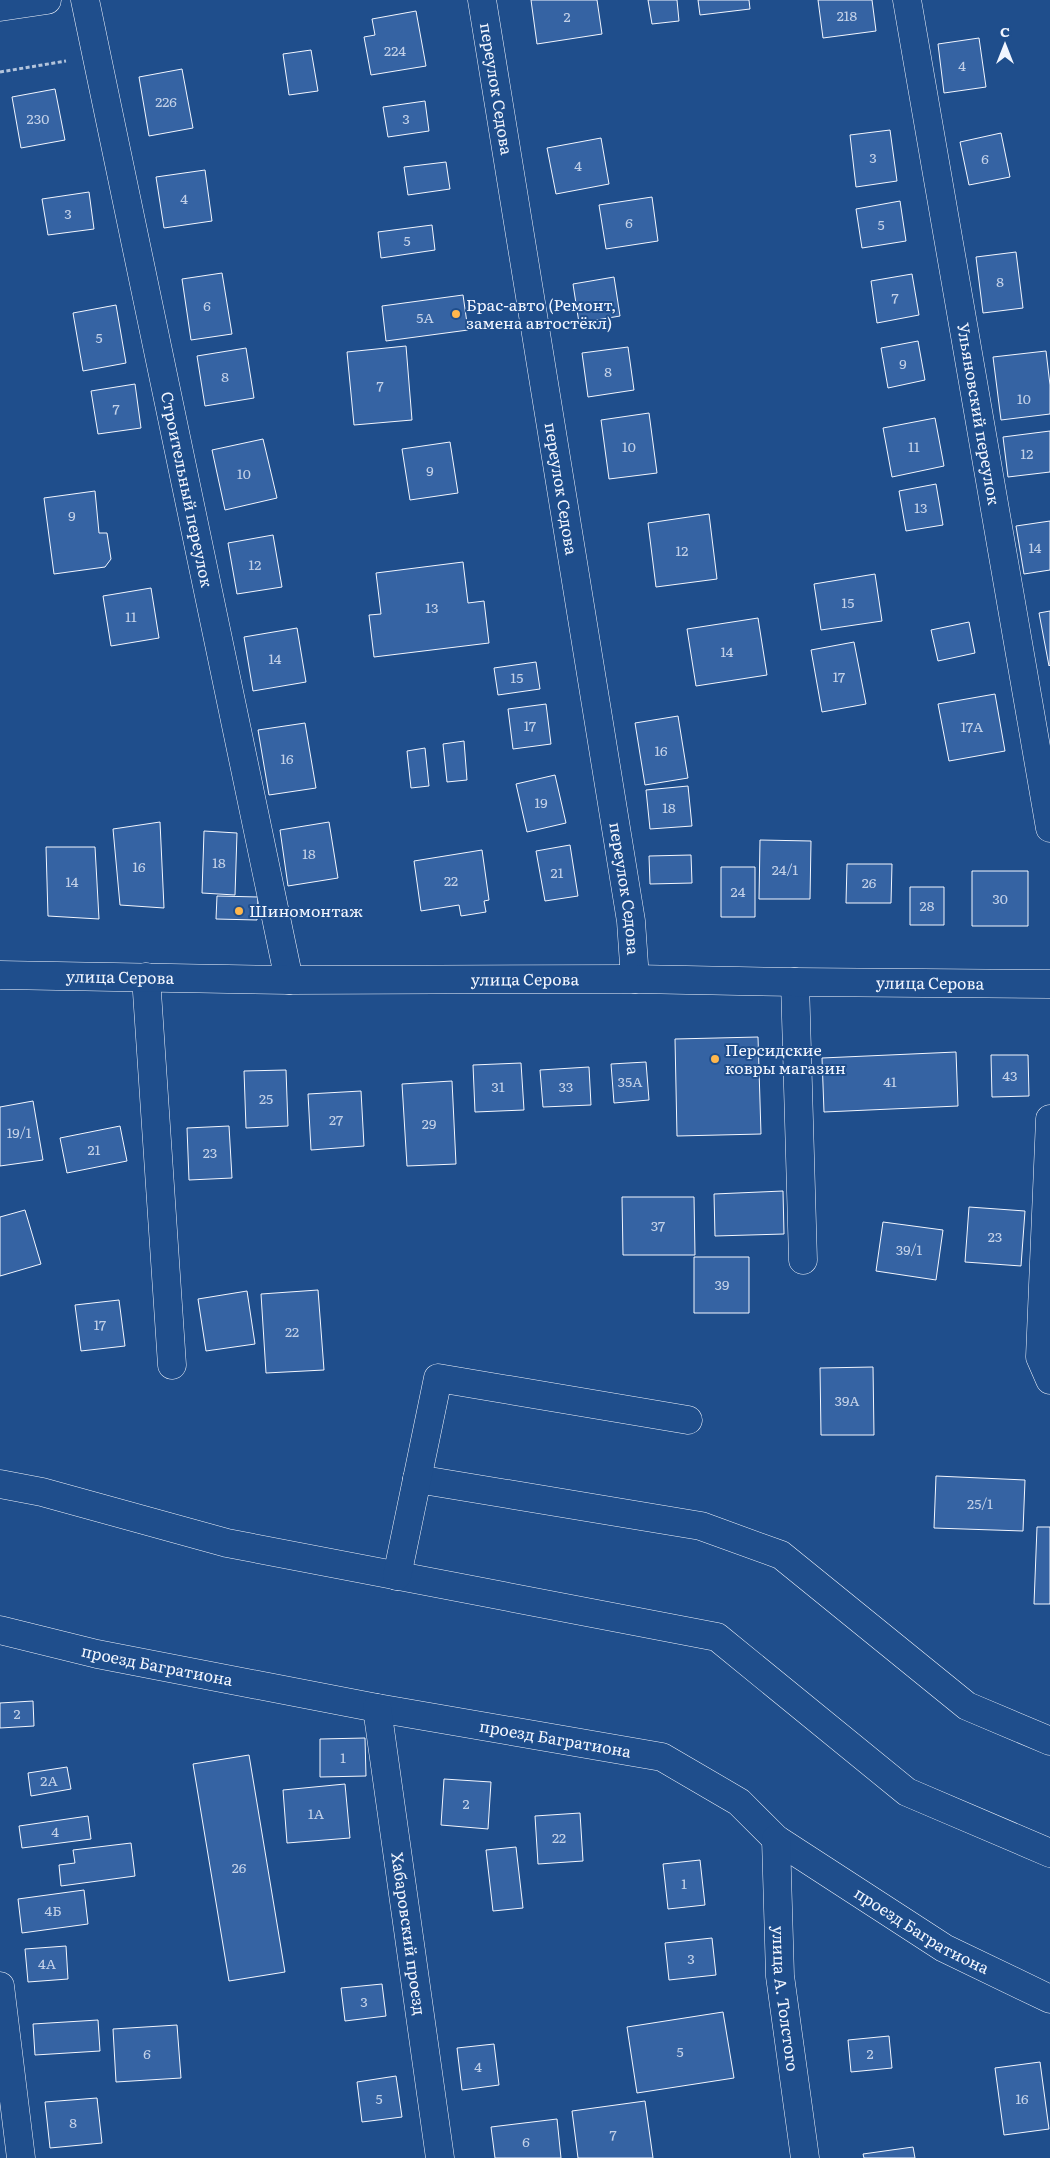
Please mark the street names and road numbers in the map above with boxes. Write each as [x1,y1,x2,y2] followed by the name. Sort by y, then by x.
[475,21,520,157] street label: переулок Седова
[952,321,1007,507] street label: Ульяновский переулок
[156,389,220,590] street label: Строительный переулок
[540,421,585,557] street label: переулок Седова
[604,820,646,956] street label: переулок Седова
[66,963,175,989] street label: улица Серова
[471,966,580,990] street label: улица Серова
[876,970,985,994] street label: улица Серова
[79,1638,235,1691] street label: проезд Багратиона
[478,1713,634,1763] street label: проезд Багратиона
[386,1851,433,2017] street label: Хабаровский проезд
[850,1880,994,1979] street label: проезд Багратиона
[768,1925,806,2073] street label: улица А. Толстого

